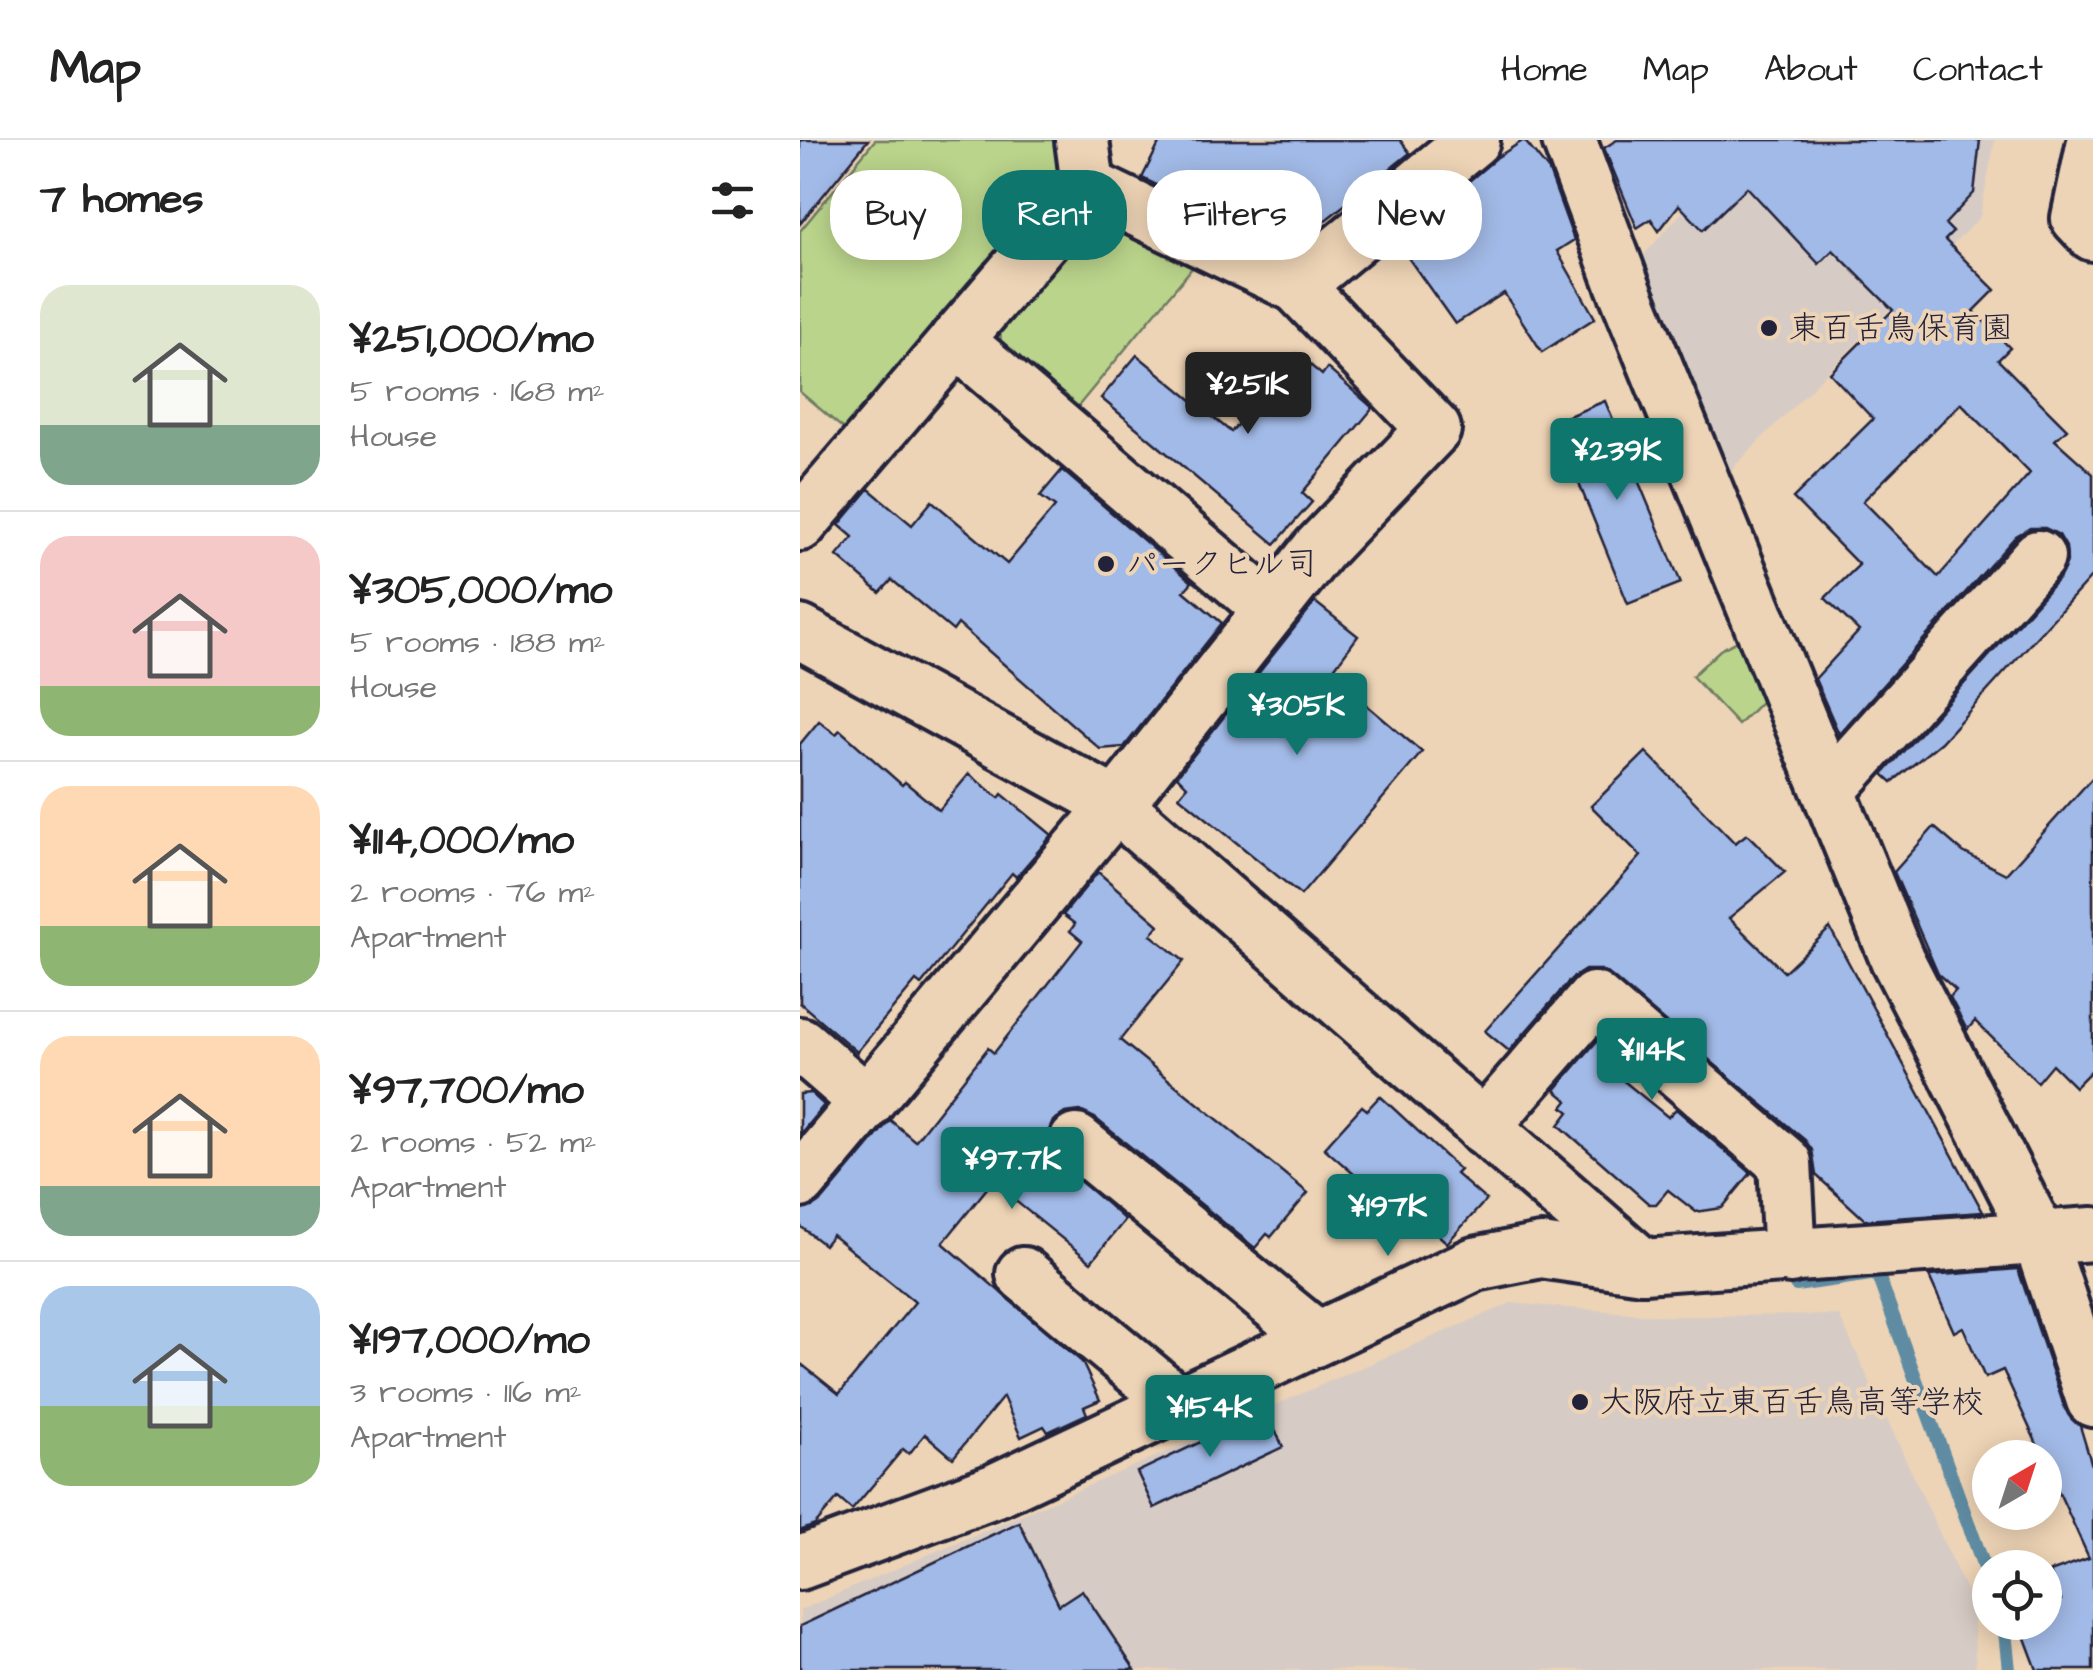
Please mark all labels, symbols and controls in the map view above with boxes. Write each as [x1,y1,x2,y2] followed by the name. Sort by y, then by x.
[50,36,141,102] text: Map
[1501,45,1588,94] text: Home
[1643,45,1709,94] text: Map
[1764,45,1858,94] text: About
[1913,45,2043,94] text: Contact
[830,170,962,260] chip: Buy
[982,170,1127,260] chip: Rent
[1147,170,1322,260] chip: Filters
[1342,170,1482,260] chip: New
[40,171,204,229] text: 7 homes
[705,173,760,228] icon: filters
[1789,306,2013,351] place label: 東百舌鳥保育園
[350,311,594,369] text: ¥251,000/mo
[1758,317,1780,339] marker: 東百舌鳥保育園
[120,325,240,445] icon: home
[1178,352,1318,437] pin: ¥251K
[1207,362,1289,407] text: ¥251K
[350,369,605,414] text: 5 rooms · 168 m²
[350,414,437,459] text: House
[1547,418,1687,503] pin: ¥239K
[1572,428,1662,473] text: ¥239K
[1126,542,1317,587] place label: パークヒル司
[1095,553,1117,575] marker: パークヒル司
[350,562,612,620] text: ¥305,000/mo
[120,576,240,696] icon: home
[350,620,606,665] text: 5 rooms · 188 m²
[350,665,437,710] text: House
[1227,673,1367,758] pin: ¥305K
[1249,683,1345,728] text: ¥305K
[350,812,574,870] text: ¥114,000/mo
[120,826,240,946] icon: home
[350,870,595,915] text: 2 rooms · 76 m²
[350,915,506,960] text: Apartment
[1582,1018,1722,1103] pin: ¥114K
[1619,1028,1685,1073] text: ¥114K
[350,1062,584,1120] text: ¥97,700/mo
[120,1076,240,1196] icon: home
[350,1120,597,1165] text: 2 rooms · 52 m²
[931,1127,1093,1212] pin: ¥97.7K
[963,1137,1061,1182] text: ¥97.7K
[350,1165,506,1210] text: Apartment
[1318,1174,1458,1259] pin: ¥197K
[1349,1184,1427,1229] text: ¥197K
[350,1312,590,1370] text: ¥197,000/mo
[120,1326,240,1446] icon: home
[350,1370,582,1415] text: 3 rooms · 116 m²
[1140,1375,1280,1460] pin: ¥154K
[1600,1380,1984,1425] place label: 大阪府立東百舌鳥高等学校
[1168,1385,1253,1430] text: ¥154K
[1569,1391,1591,1413] marker: 大阪府立東百舌鳥高等学校
[350,1415,506,1460] text: Apartment
[1972,1440,2062,1530] north arrow
[1972,1440,2062,1640] map controls
[1972,1550,2062,1640] button: locate

